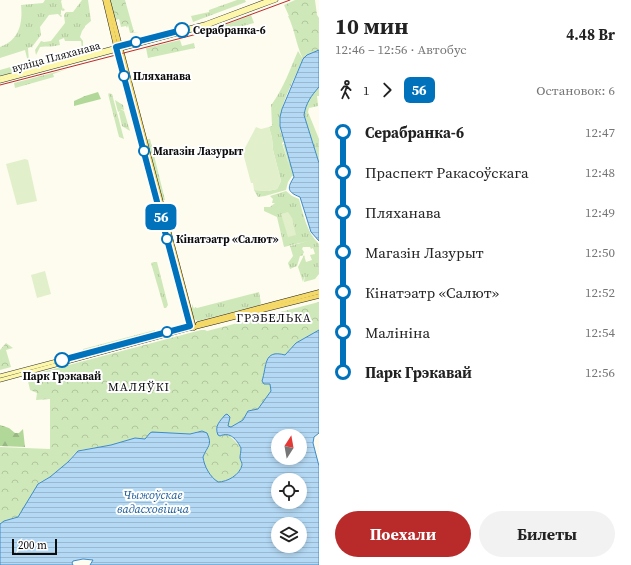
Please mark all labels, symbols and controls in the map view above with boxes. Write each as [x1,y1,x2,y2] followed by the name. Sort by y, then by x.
[335,11,408,41] text: 10 мин
[174,22,190,38] marker: Серабранка-6
[193,23,266,38] place label: Серабранка-6
[566,24,615,45] text: 4.48 Br
[130,36,142,48] unlabelled marker
[10,38,102,76] street label: вуліца Пляханава
[335,41,467,58] text: 12:46 – 12:56 · Автобус
[133,69,191,84] place label: Пляханава
[118,70,130,82] marker: Пляханава
[335,79,357,101] icon: walk
[376,79,398,101] icon: forward
[412,80,427,100] text: 56
[363,82,370,99] text: 1
[536,82,615,99] text: Остановок: 6
[365,122,464,143] text: Серабранка-6
[585,124,615,141] text: 12:47
[153,144,243,159] place label: Магазін Лазурыт
[138,145,150,157] marker: Магазін Лазурыт
[365,162,529,183] text: Праспект Ракасоўскага
[585,164,615,181] text: 12:48
[365,202,441,223] text: Пляханава
[143,204,179,230] line badge: 56
[585,204,615,221] text: 12:49
[153,207,169,227] text: 56
[176,232,279,247] place label: Кінатэатр «Салют»
[161,233,173,245] marker: Кінатэатр «Салют»
[365,242,484,263] text: Магазін Лазурыт
[585,244,615,261] text: 12:50
[365,282,499,303] text: Кінатэатр «Салют»
[585,284,615,301] text: 12:52
[236,310,312,326] district label: ГРЭБЕЛЬКА
[365,322,430,343] text: Малініна
[585,324,615,341] text: 12:54
[161,326,173,338] unlabelled marker
[54,352,70,368] marker: Парк Грэкавай
[365,362,472,383] text: Парк Грэкавай
[585,364,615,381] text: 12:56
[23,369,101,384] place label: Парк Грэкавай
[108,379,170,395] district label: МАЛЯЎКІ
[271,429,307,465] north arrow
[271,429,307,553] map controls
[271,473,307,509] button: locate
[117,487,190,517] water label: Чыжоўскае вадасховішча
[335,511,471,557] button: Поехали
[479,511,615,557] button: Билеты
[271,517,307,553] button: layers
[12,537,57,556] scale bar
[18,538,47,553] text: 200 m

